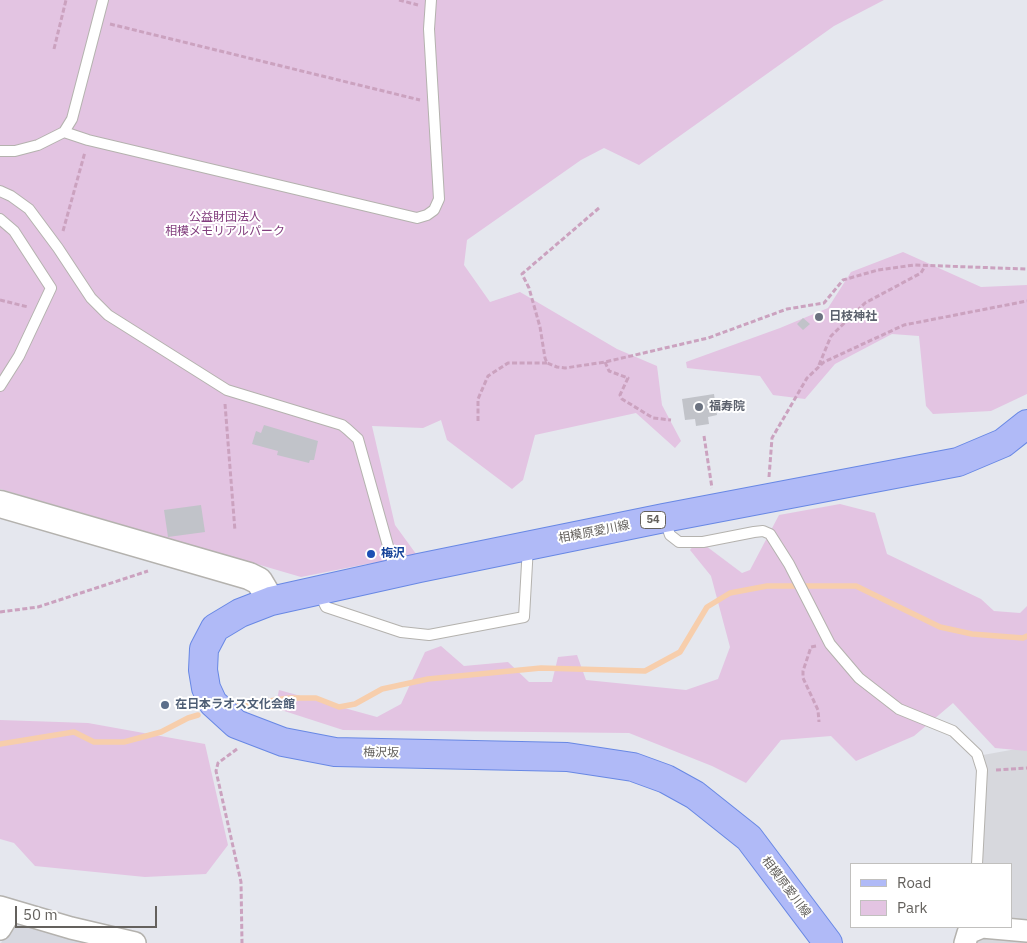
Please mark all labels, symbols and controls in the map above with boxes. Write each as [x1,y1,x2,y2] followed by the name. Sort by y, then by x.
[165,211,285,239] park label: 公益財団法人 相模メモリアルパーク
[829,310,877,324] place label: 日枝神社
[813,311,825,323] marker: 日枝神社
[709,400,745,414] place label: 福寿院
[693,401,705,413] marker: 福寿院
[640,512,666,528] road number: 54
[557,518,631,546] street label: 相模原愛川線
[381,547,405,561] place label: 梅沢
[365,548,377,560] marker: 梅沢
[175,698,295,712] place label: 在日本ラオス文化会館
[159,699,171,711] marker: 在日本ラオス文化会館
[363,745,399,761] street label: 梅沢坂
[759,854,813,920] street label: 相模原愛川線
[850,863,1012,928] legend
[897,873,932,892] text: Road
[18,896,160,928] scale bar
[897,898,927,917] text: Park
[23,905,58,924] text: 50 m

